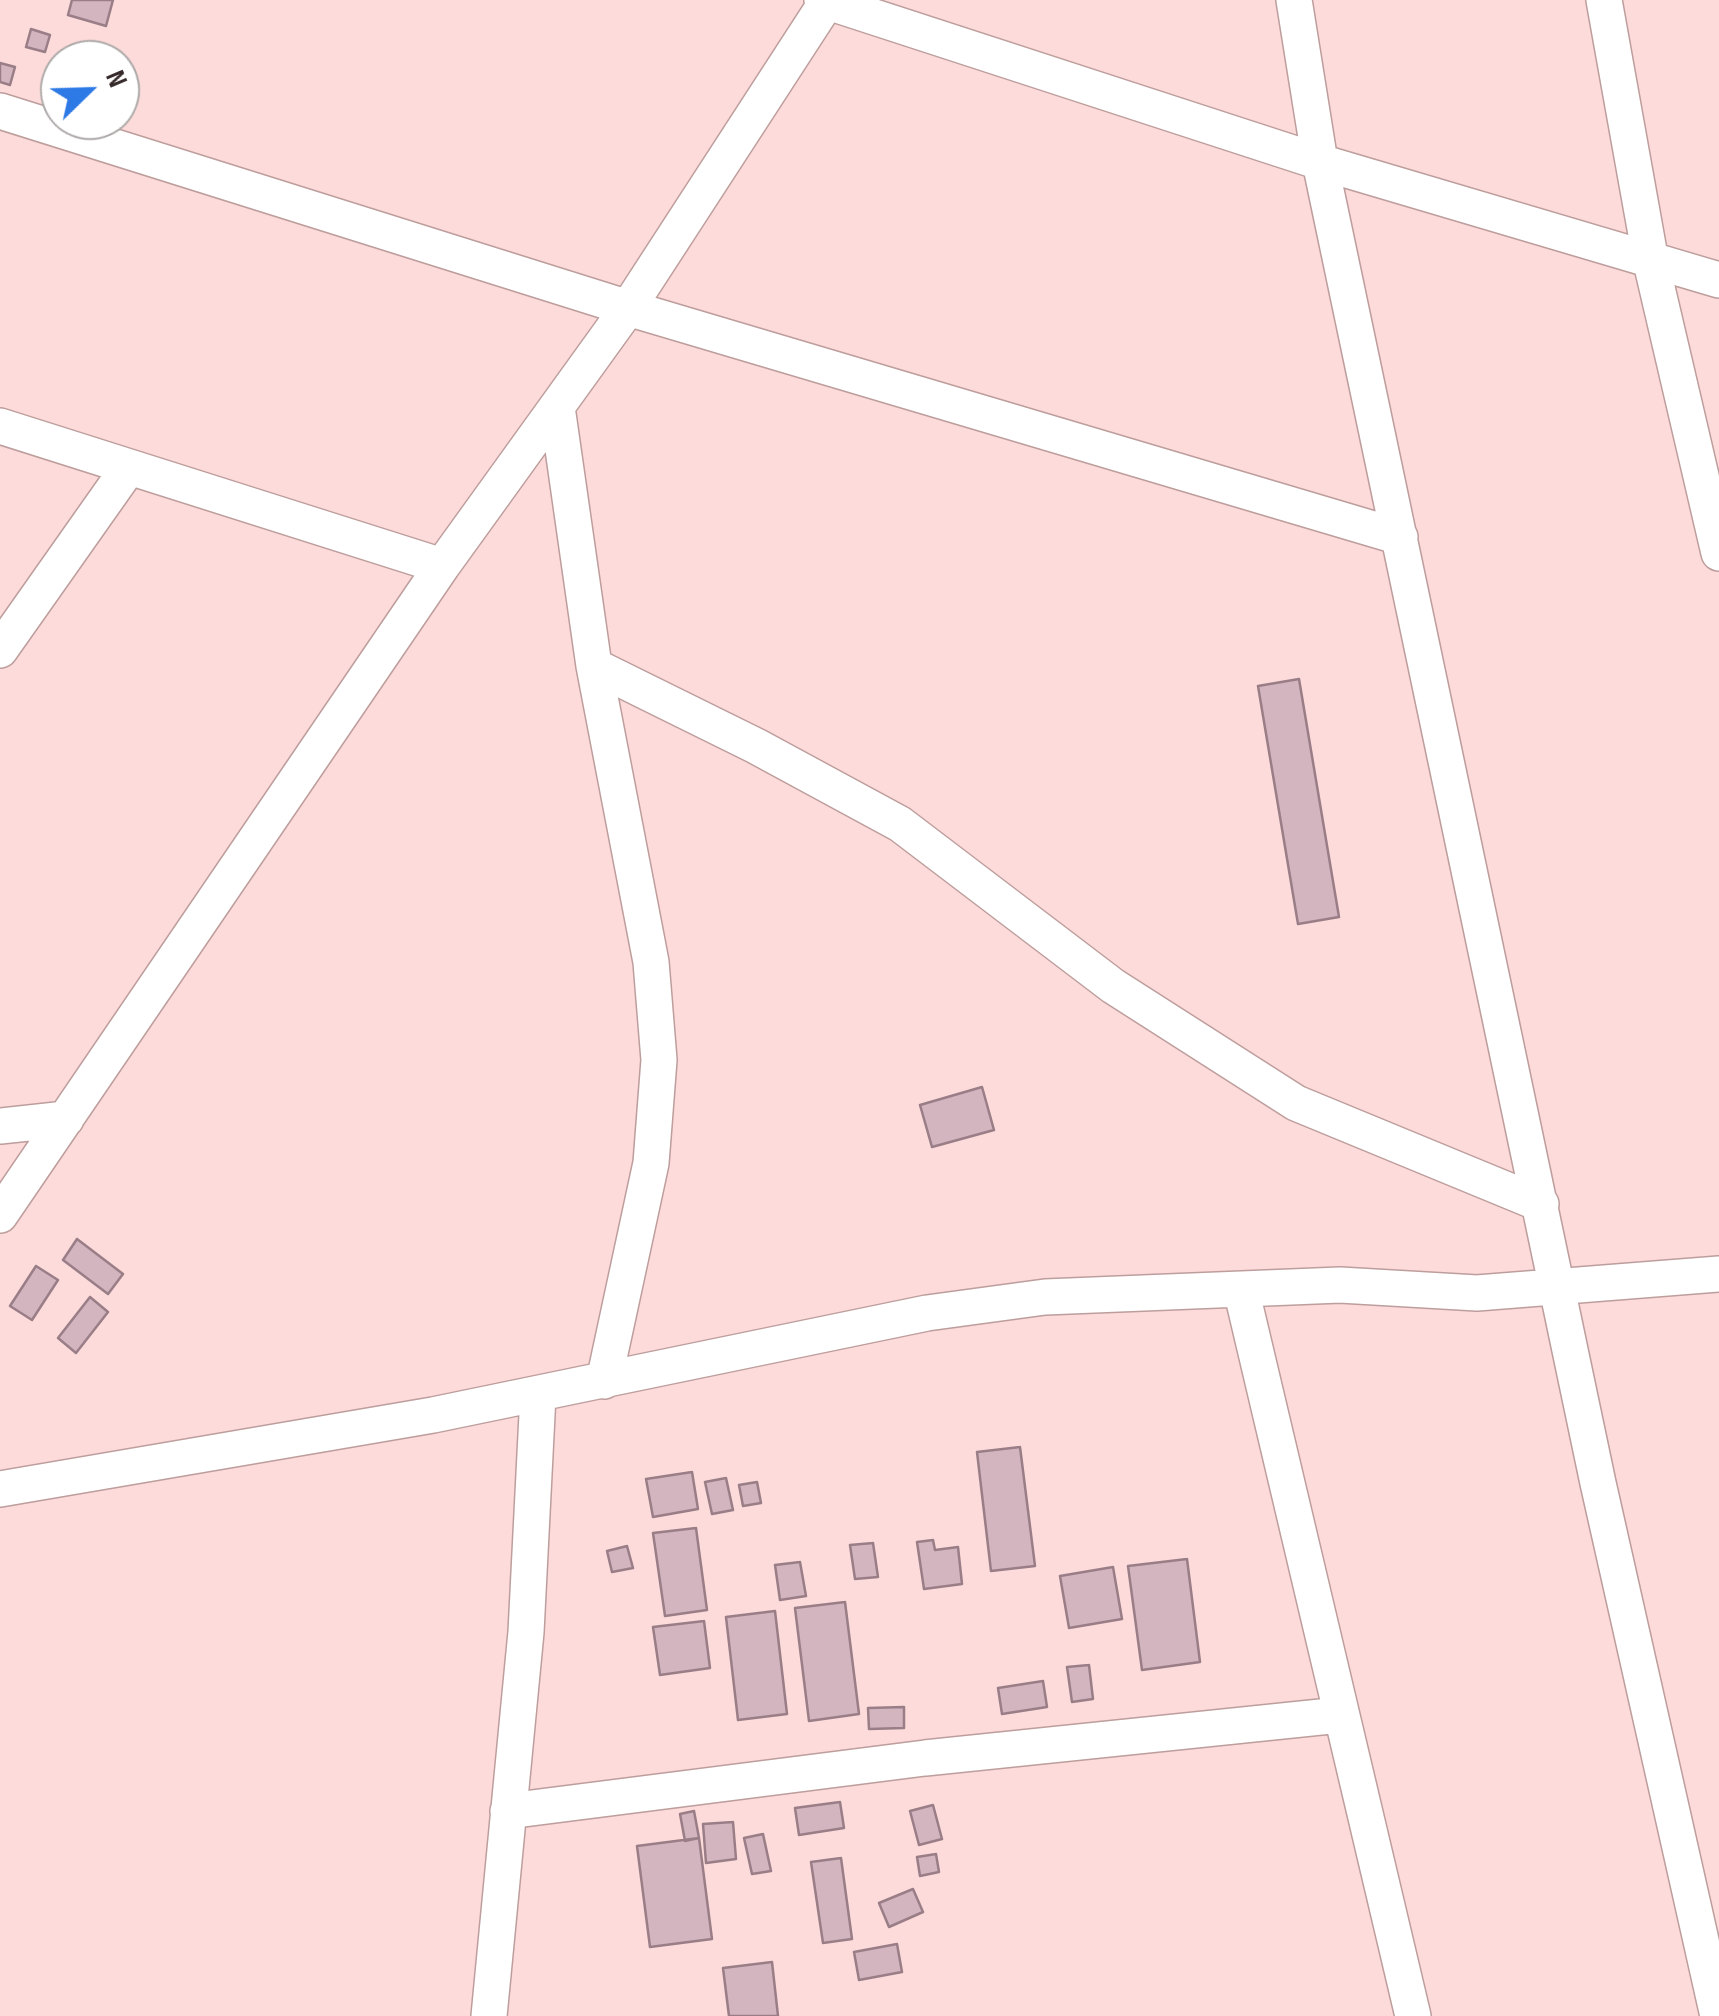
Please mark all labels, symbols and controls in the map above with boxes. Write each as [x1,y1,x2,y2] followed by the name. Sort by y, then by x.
[40,40,140,140] north arrow
[98,66,134,92] text: N

